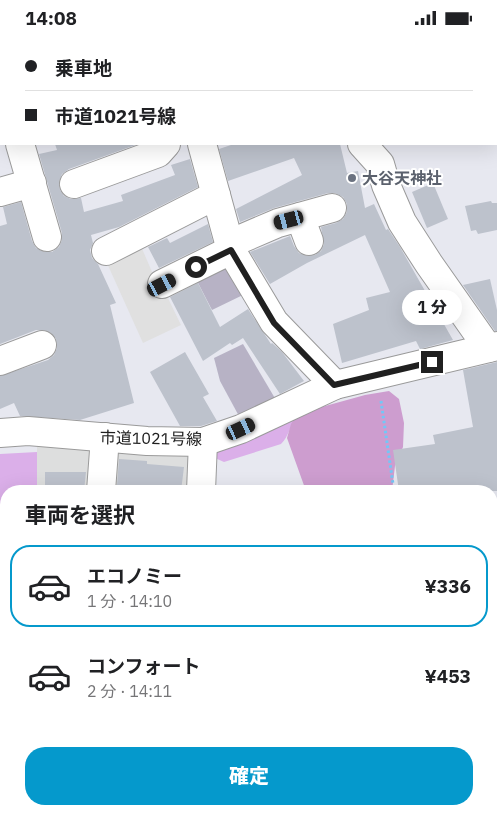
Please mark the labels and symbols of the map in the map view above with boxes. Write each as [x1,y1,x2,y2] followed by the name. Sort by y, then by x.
[362,168,442,188] place label: 大谷天神社
[346,172,358,184] marker: 大谷天神社
[272,209,305,231] car
[185,256,207,278] route start
[145,272,178,298] car
[402,290,462,325] callout: 1 分
[421,351,443,373] route end
[224,416,257,442] car
[100,427,202,449] street label: 市道1021号線

